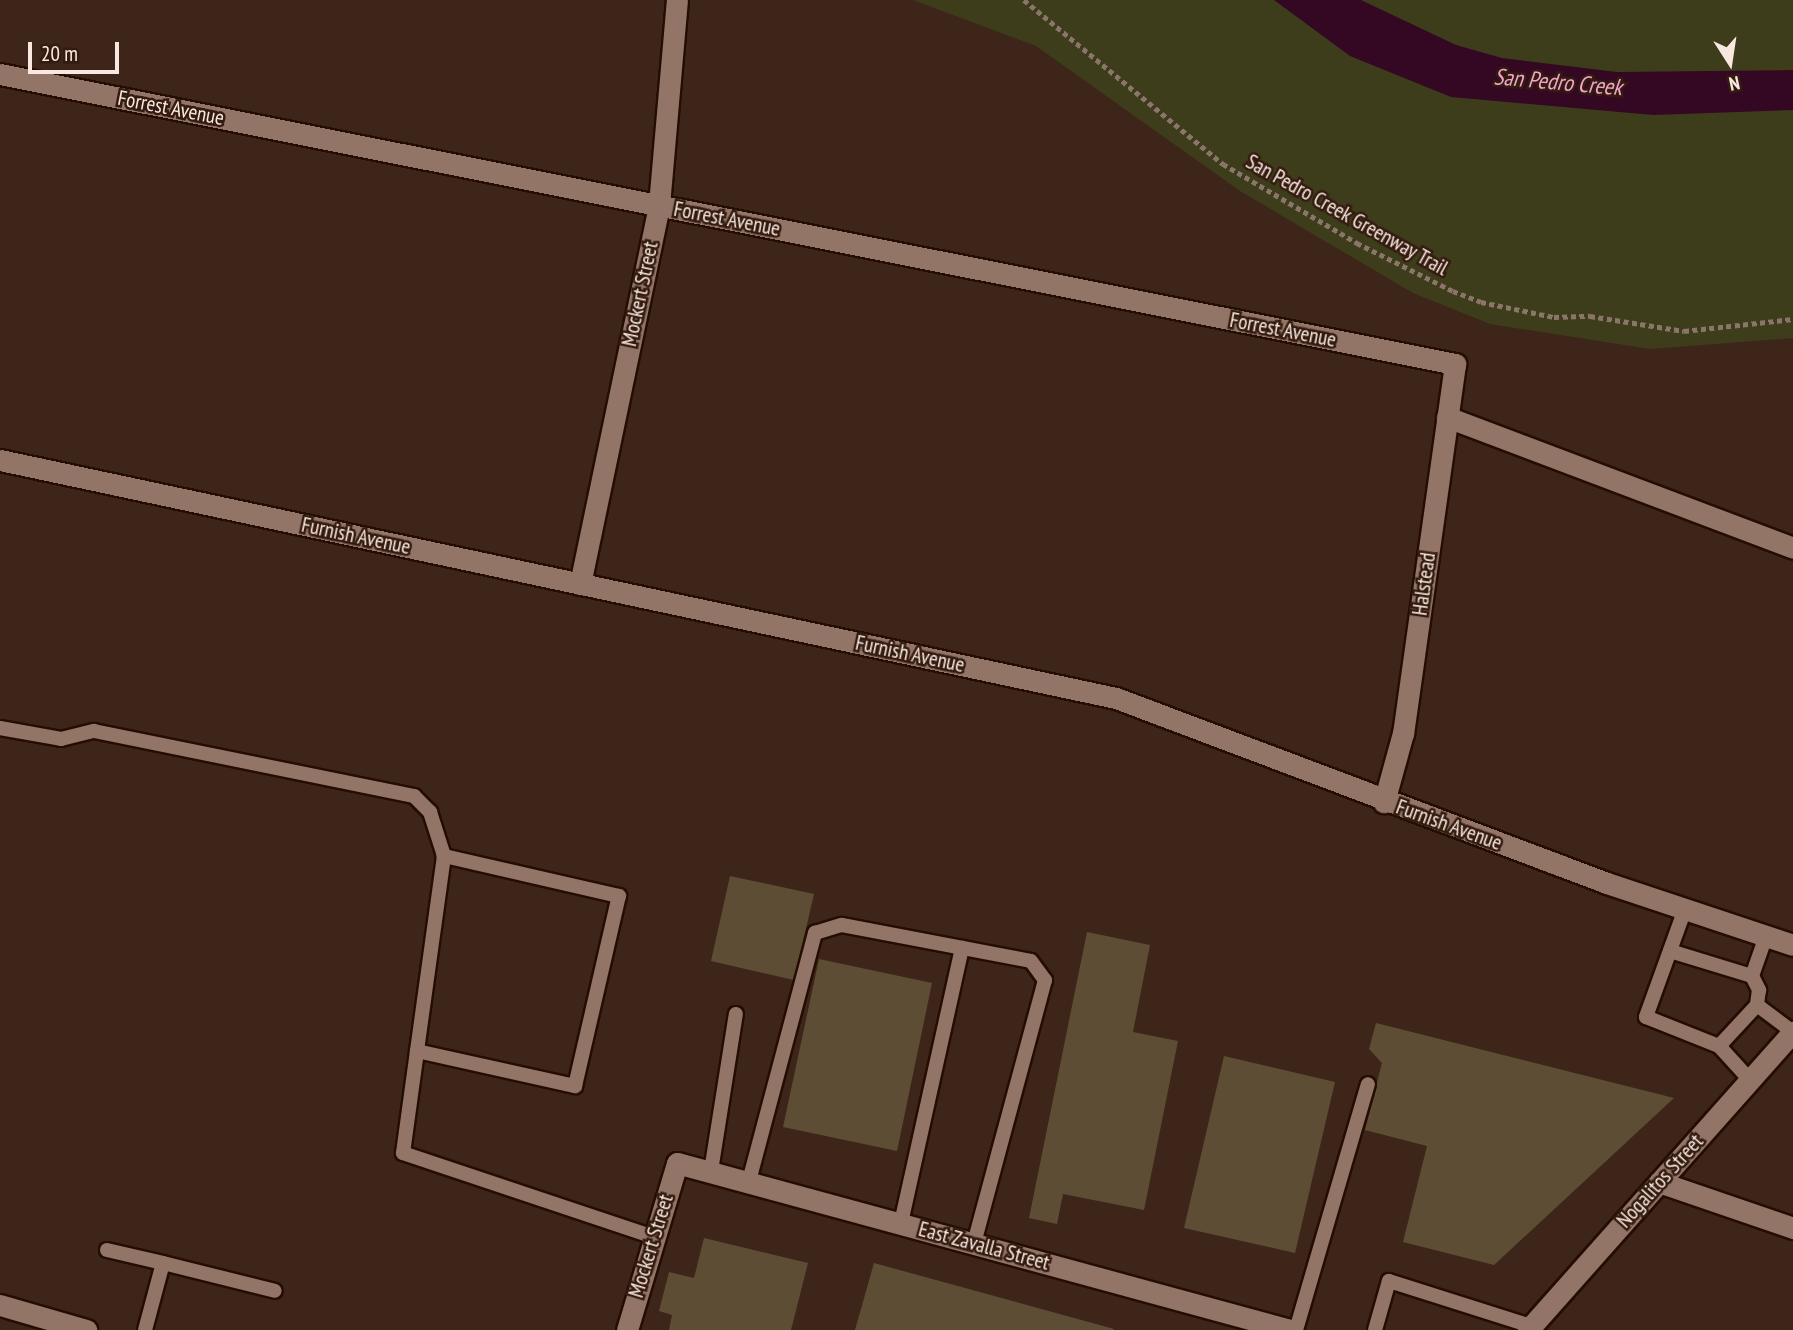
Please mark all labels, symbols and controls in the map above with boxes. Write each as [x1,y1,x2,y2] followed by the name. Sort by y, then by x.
[32,28,122,72] scale bar
[1695,28,1765,98] north arrow
[41,40,78,67] text: 20 m
[1493,63,1623,101] water label: San Pedro Creek
[1727,71,1742,96] text: N
[115,85,227,131] street label: Forrest Avenue
[1241,149,1453,281] street label: San Pedro Creek Greenway Trail
[671,196,783,242] street label: Forrest Avenue
[617,239,663,349] street label: Mockert Street
[1227,307,1339,353] street label: Forrest Avenue
[299,512,413,560] street label: Furnish Avenue
[1407,551,1441,617] street label: Halstead
[853,630,967,678] street label: Furnish Avenue
[1392,794,1506,856] street label: Furnish Avenue
[1611,1129,1709,1233] street label: Nogalitos Street
[623,1191,679,1301] street label: Mockert Street
[916,1216,1052,1276] street label: East Zavalla Street

